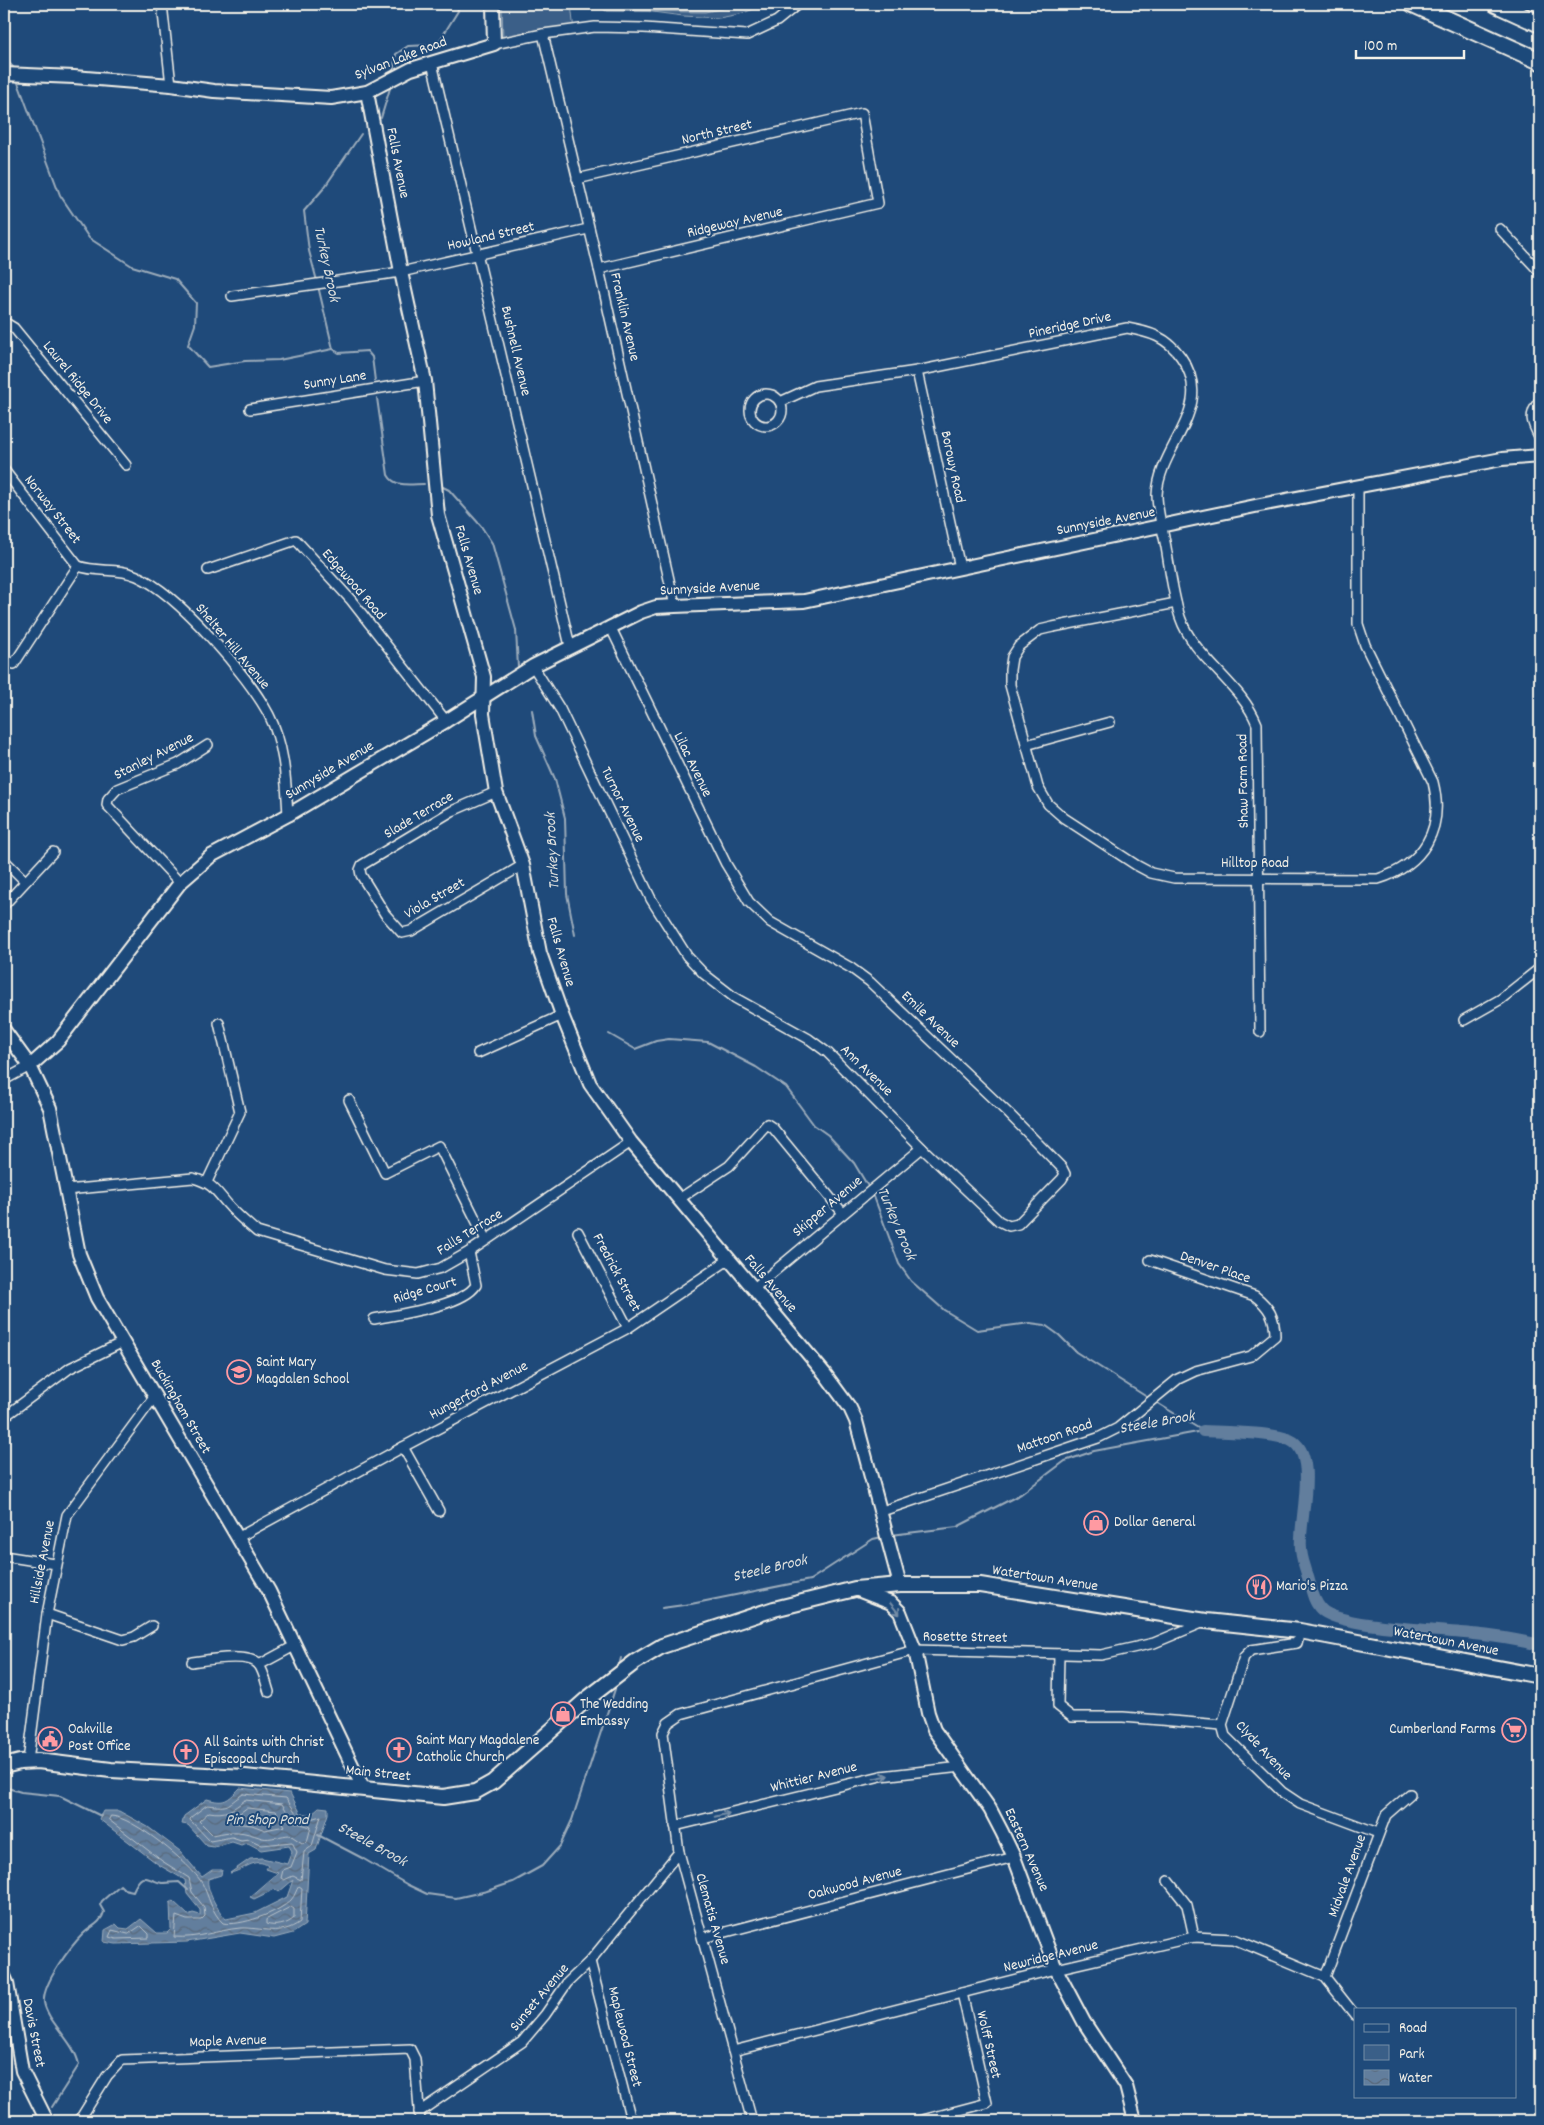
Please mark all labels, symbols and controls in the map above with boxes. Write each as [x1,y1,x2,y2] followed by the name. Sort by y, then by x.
[1356,28,1464,60] scale bar
[352,31,450,87] street label: Sylvan Lake Road
[1364,36,1397,58] text: 100 m
[679,114,755,152] street label: North Street
[379,126,415,201] street label: Falls Avenue
[685,201,785,245] street label: Ridgeway Avenue
[445,216,537,258] street label: Howland Street
[307,224,346,306] water label: Turkey Brook
[603,271,645,364] street label: Franklin Avenue
[494,304,536,399] street label: Bushnell Avenue
[1027,306,1114,345] street label: Pineridge Drive
[37,337,118,430] street label: Laurel Ridge Drive
[302,365,368,397] street label: Sunny Lane
[934,429,970,505] street label: Borowy Road
[18,471,86,550] street label: Norway Street
[1055,502,1158,542] street label: Sunnyside Avenue
[448,523,489,598] street label: Falls Avenue
[316,544,390,626] street label: Edgewood Road
[659,575,761,603] street label: Sunnyside Avenue
[189,599,275,695] street label: Shelter Hill Avenue
[110,727,198,787] street label: Stanley Avenue
[667,729,717,802] street label: Lilac Avenue
[1232,733,1256,829] street label: Shaw Farm Road
[281,736,379,806] street label: Sunnyside Avenue
[594,763,650,847] street label: Turnor Avenue
[380,786,458,845] street label: Slade Terrace
[539,810,567,890] water label: Turkey Brook
[1221,853,1289,875] street label: Hilltop Road
[400,872,470,925] street label: Viola Street
[540,915,581,990] street label: Falls Avenue
[896,986,965,1054] street label: Emile Avenue
[834,1040,898,1102] street label: Ann Avenue
[788,1171,868,1243] street label: Skipper Avenue
[870,1184,922,1265] water label: Turkey Brook
[433,1204,508,1262] street label: Falls Terrace
[586,1230,646,1317] street label: Fredrick Street
[1177,1246,1254,1290] street label: Denver Place
[738,1250,802,1319] street label: Falls Avenue
[391,1271,460,1311] street label: Ridge Court
[256,1352,350,1391] place label: Saint Mary Magdalen School
[144,1356,216,1459] street label: Buckingham Street
[426,1356,533,1426] street label: Hungerford Avenue
[226,1359,252,1385] school or university icon: Saint Mary Magdalen School
[1118,1405,1198,1441] water label: Steele Brook
[1014,1414,1096,1460] street label: Mattoon Road
[1083,1510,1109,1536] shop icon: Dollar General
[1114,1512,1196,1534] place label: Dollar General
[24,1518,62,1606] street label: Hillside Avenue
[730,1549,811,1589] water label: Steele Brook
[991,1560,1100,1598] street label: Watertown Avenue
[1246,1574,1272,1600] restaurant icon: Mario's Pizza
[1276,1576,1348,1598] place label: Mario's Pizza
[890,1602,901,1615] one-way arrow
[1392,1621,1501,1663] street label: Watertown Avenue
[923,1626,1008,1650] street label: Rosette Street
[580,1694,648,1733] place label: The Wedding Embassy
[550,1701,576,1727] shop icon: The Wedding Embassy
[1229,1716,1297,1786] street label: Clyde Avenue
[1501,1717,1527,1743] supermarket icon: Cumberland Farms
[68,1719,131,1758] place label: Oakville Post Office
[1389,1719,1496,1741] place label: Cumberland Farms
[37,1726,63,1752] public building icon: Oakville Post Office
[416,1730,540,1769] place label: Saint Mary Magdalene Catholic Church
[204,1732,325,1771] place label: All Saints with Christ Episcopal Church
[386,1737,412,1763] church icon: Saint Mary Magdalene Catholic Church
[173,1739,199,1765] church icon: All Saints with Christ Episcopal Church
[768,1757,860,1799] street label: Whittier Avenue
[344,1760,412,1788] street label: Main Street
[872,1772,888,1781] one-way arrow
[998,1805,1054,1896] street label: Eastern Avenue
[225,1809,311,1832] water label: Pin Shop Pond
[714,1810,730,1819] one-way arrow
[333,1817,412,1874] water label: Steele Brook
[1323,1831,1373,1920] street label: Midvale Avenue
[806,1861,905,1907] street label: Oakwood Avenue
[688,1871,736,1968] street label: Clematis Avenue
[1001,1935,1101,1979] street label: Newridge Avenue
[505,1959,575,2037] street label: Sunset Avenue
[601,1984,647,2090] street label: Maplewood Street
[16,1997,51,2070] street label: Davis Street
[1354,2008,1516,2098] legend
[970,2009,1007,2081] street label: Wolff Street
[1399,2018,1427,2040] text: Road
[189,2030,267,2054] street label: Maple Avenue
[1399,2044,1425,2066] text: Park
[1399,2068,1433,2090] text: Water

